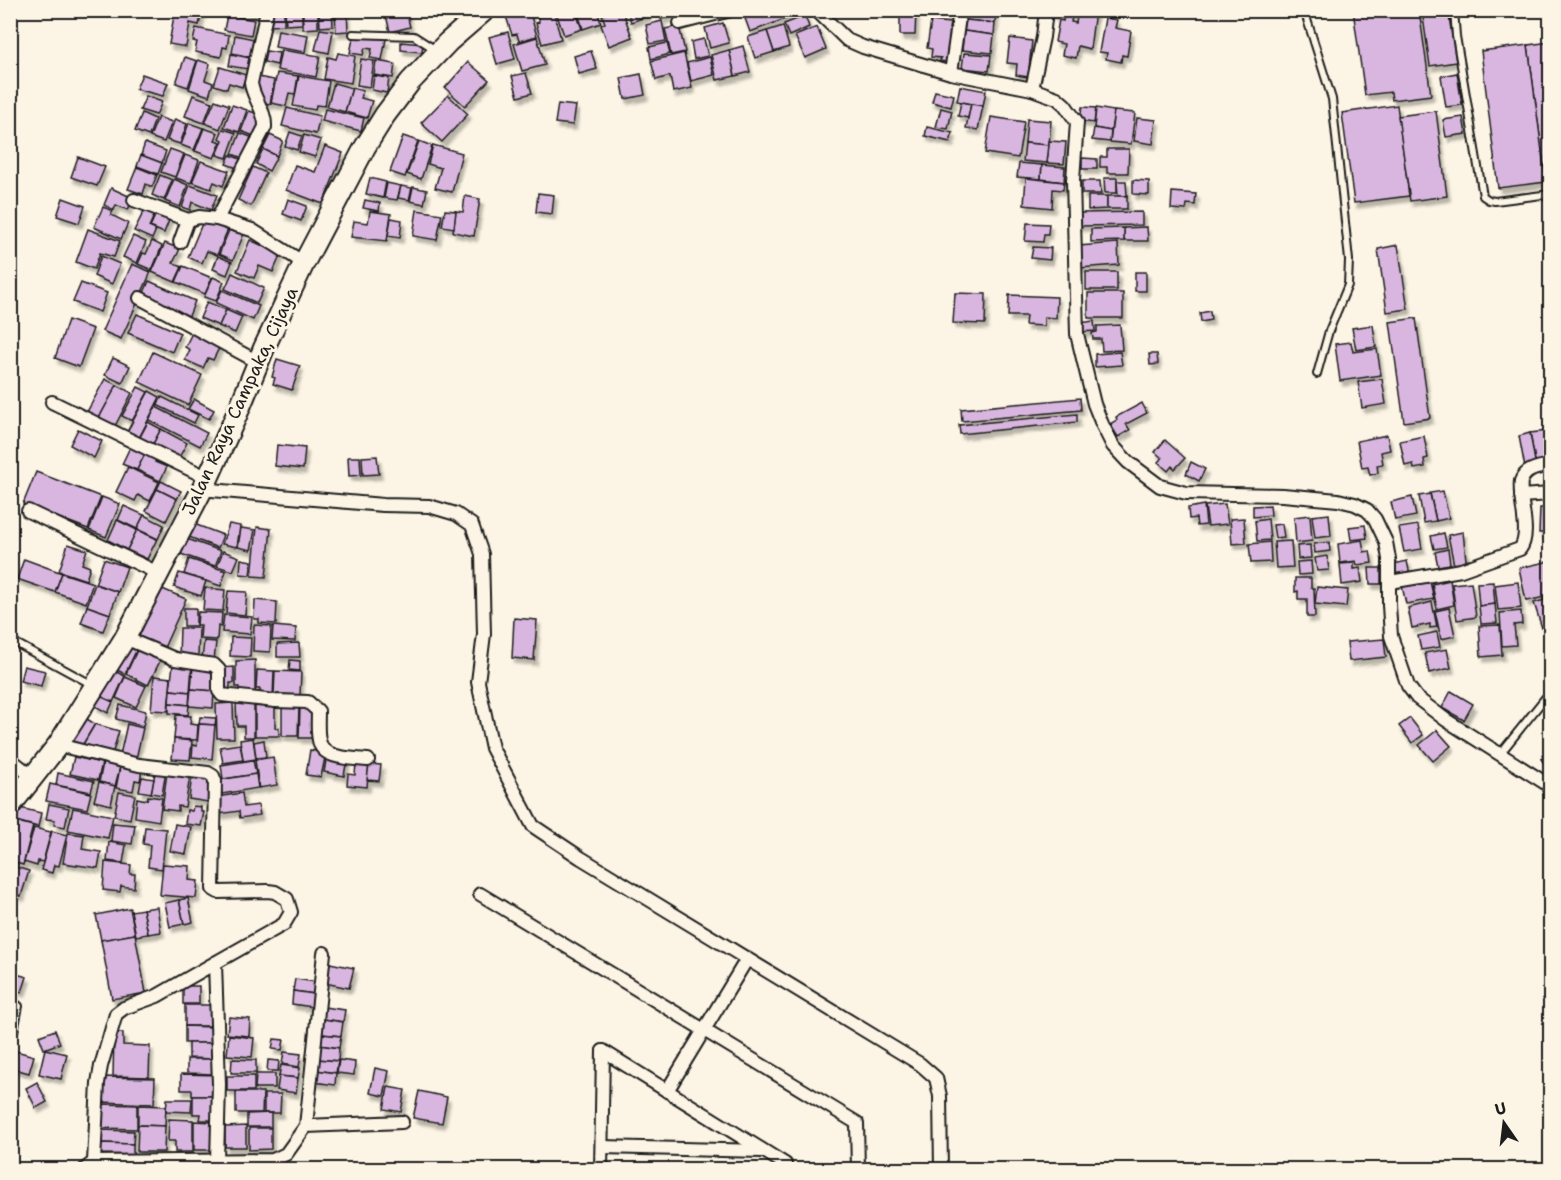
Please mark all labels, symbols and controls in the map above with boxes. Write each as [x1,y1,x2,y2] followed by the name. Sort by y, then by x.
[176,283,304,519] street label: Jalan Raya Campaka, Cijaya
[1474,1093,1534,1153] north arrow
[1493,1097,1508,1120] text: U

